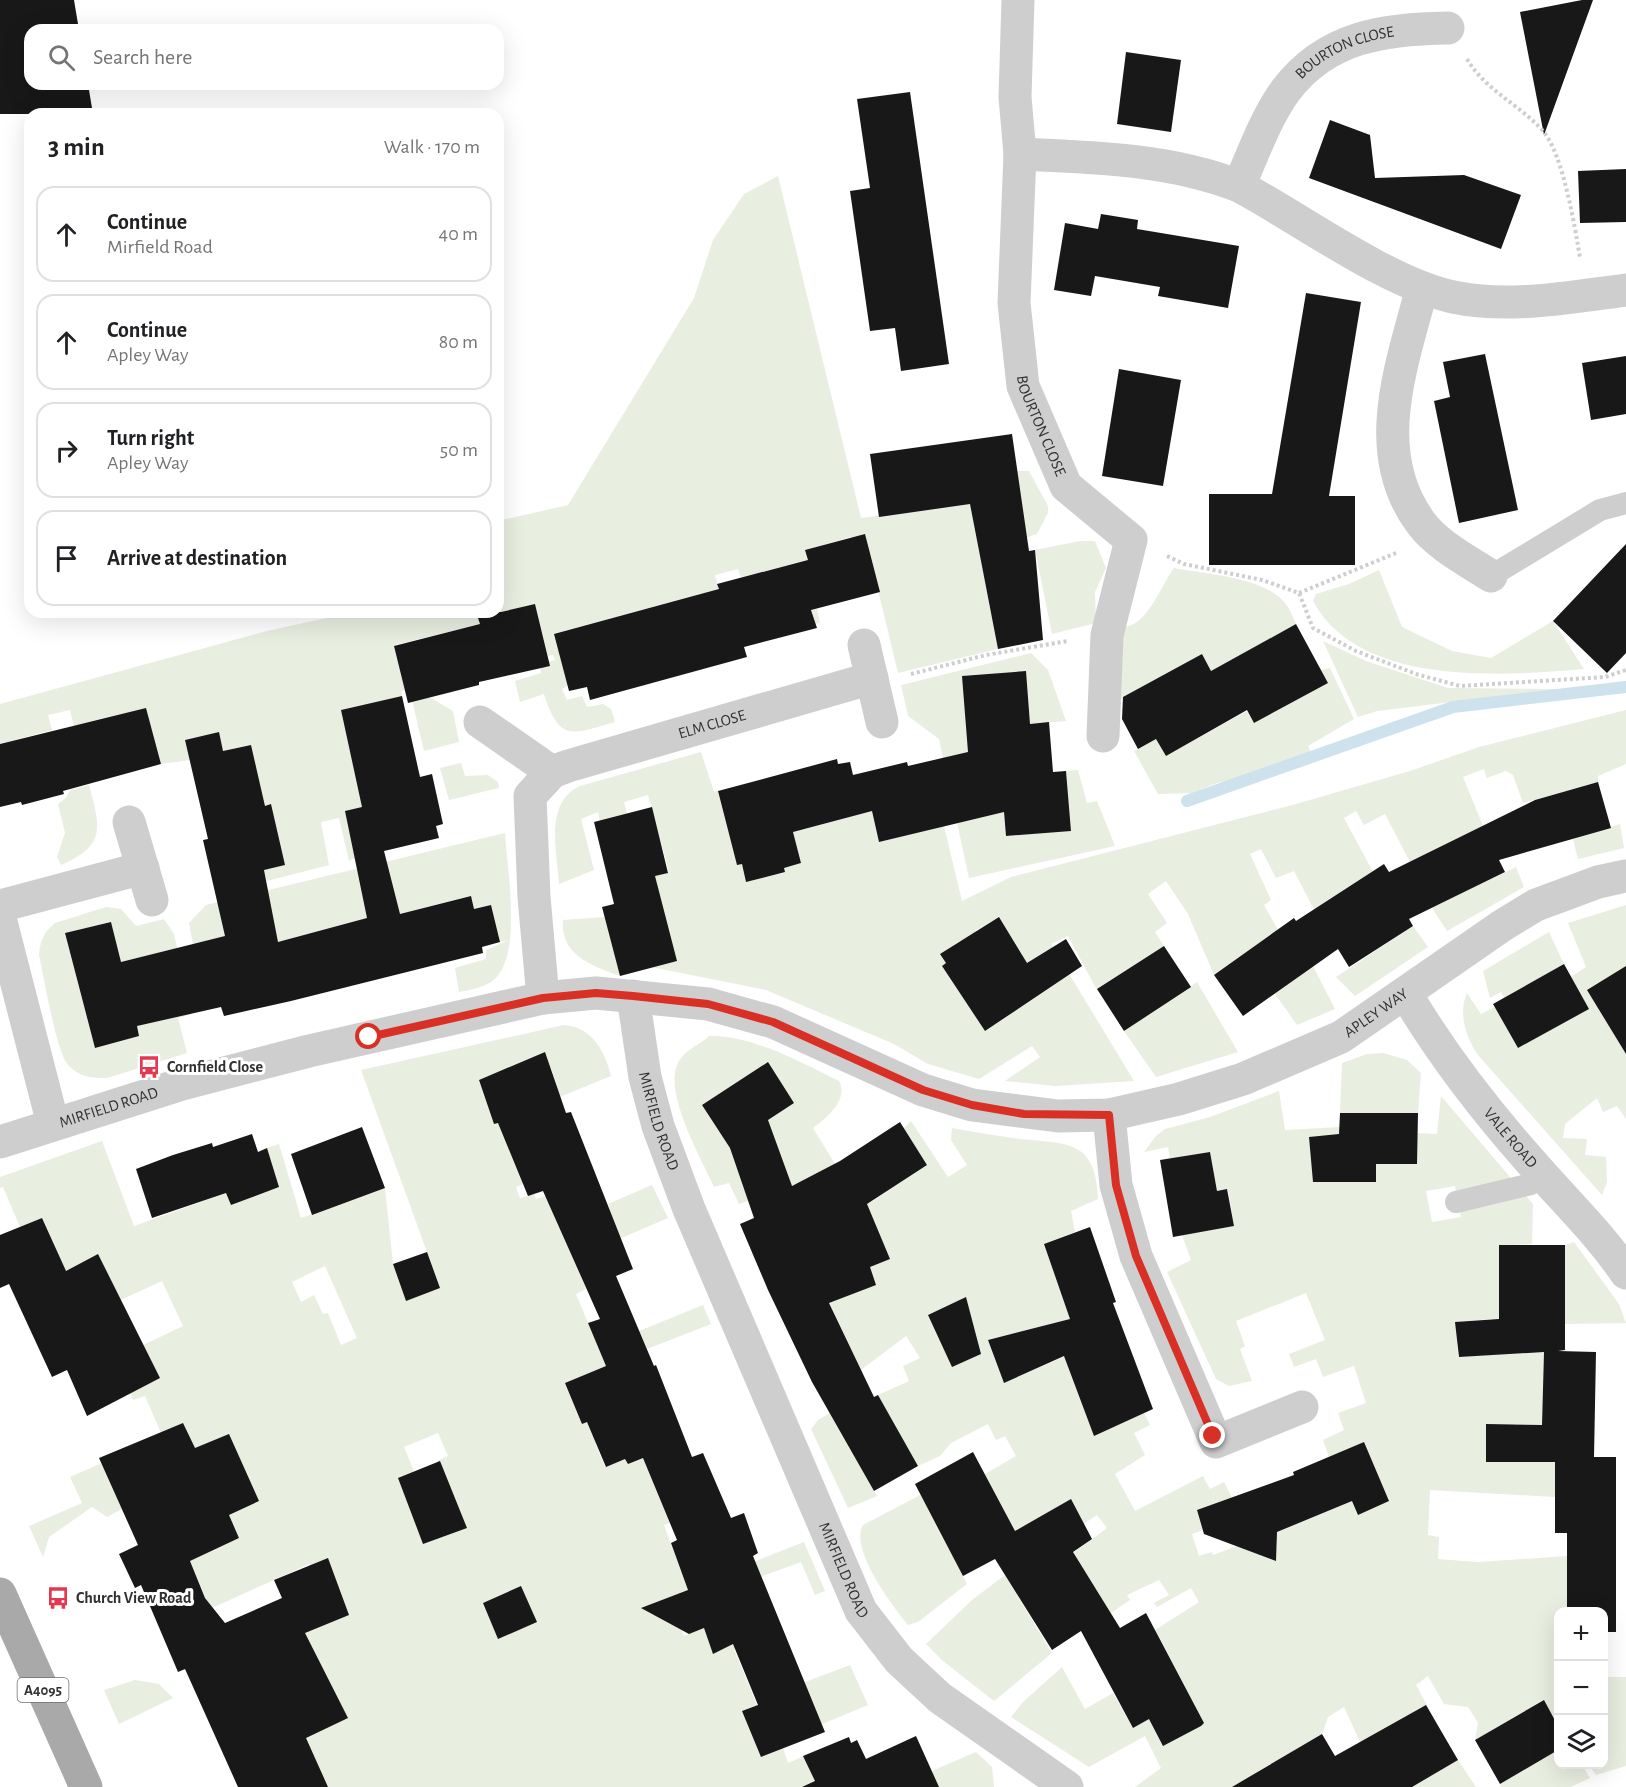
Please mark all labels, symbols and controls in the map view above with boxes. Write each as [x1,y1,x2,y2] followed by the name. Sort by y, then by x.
[24,24,504,90] search box
[1292,24,1395,82] street label: BOURTON CLOSE
[45,41,78,74] icon: search
[93,46,192,68] text: Search here
[48,134,105,160] text: 3 min
[384,137,480,157] text: Walk · 170 m
[107,211,187,233] text: Continue
[50,218,83,251] icon: ahead
[439,224,478,244] text: 40 m
[107,237,213,257] text: Mirfield Road
[107,319,187,341] text: Continue
[50,326,83,359] icon: ahead
[439,332,478,352] text: 80 m
[107,345,189,365] text: Apley Way
[1014,375,1069,479] street label: BOURTON CLOSE
[107,427,194,449] text: Turn right
[50,434,83,467] icon: right
[440,440,478,460] text: 50 m
[107,453,189,473] text: Apley Way
[50,542,83,575] icon: arrive
[107,547,287,569] text: Arrive at destination
[676,707,748,742] street label: ELM CLOSE
[1341,985,1411,1040] street label: APLEY WAY
[355,1023,381,1049] route start
[136,1054,162,1080] bus stop icon: Cornfield Close
[167,1059,263,1075] place label: Cornfield Close
[636,1070,682,1173] street label: MIRFIELD ROAD
[57,1084,160,1131] street label: MIRFIELD ROAD
[1481,1105,1540,1171] street label: VALE ROAD
[1199,1422,1225,1448] route end
[816,1520,872,1621] street label: MIRFIELD ROAD
[45,1585,71,1611] bus stop icon: Church View Road
[76,1590,192,1606] place label: Church View Road
[1554,1607,1608,1769] map controls
[1554,1607,1608,1661] button: +
[1554,1661,1608,1715] button: −
[18,1678,68,1702] road number: A4095
[1554,1715,1608,1769] button: layers

